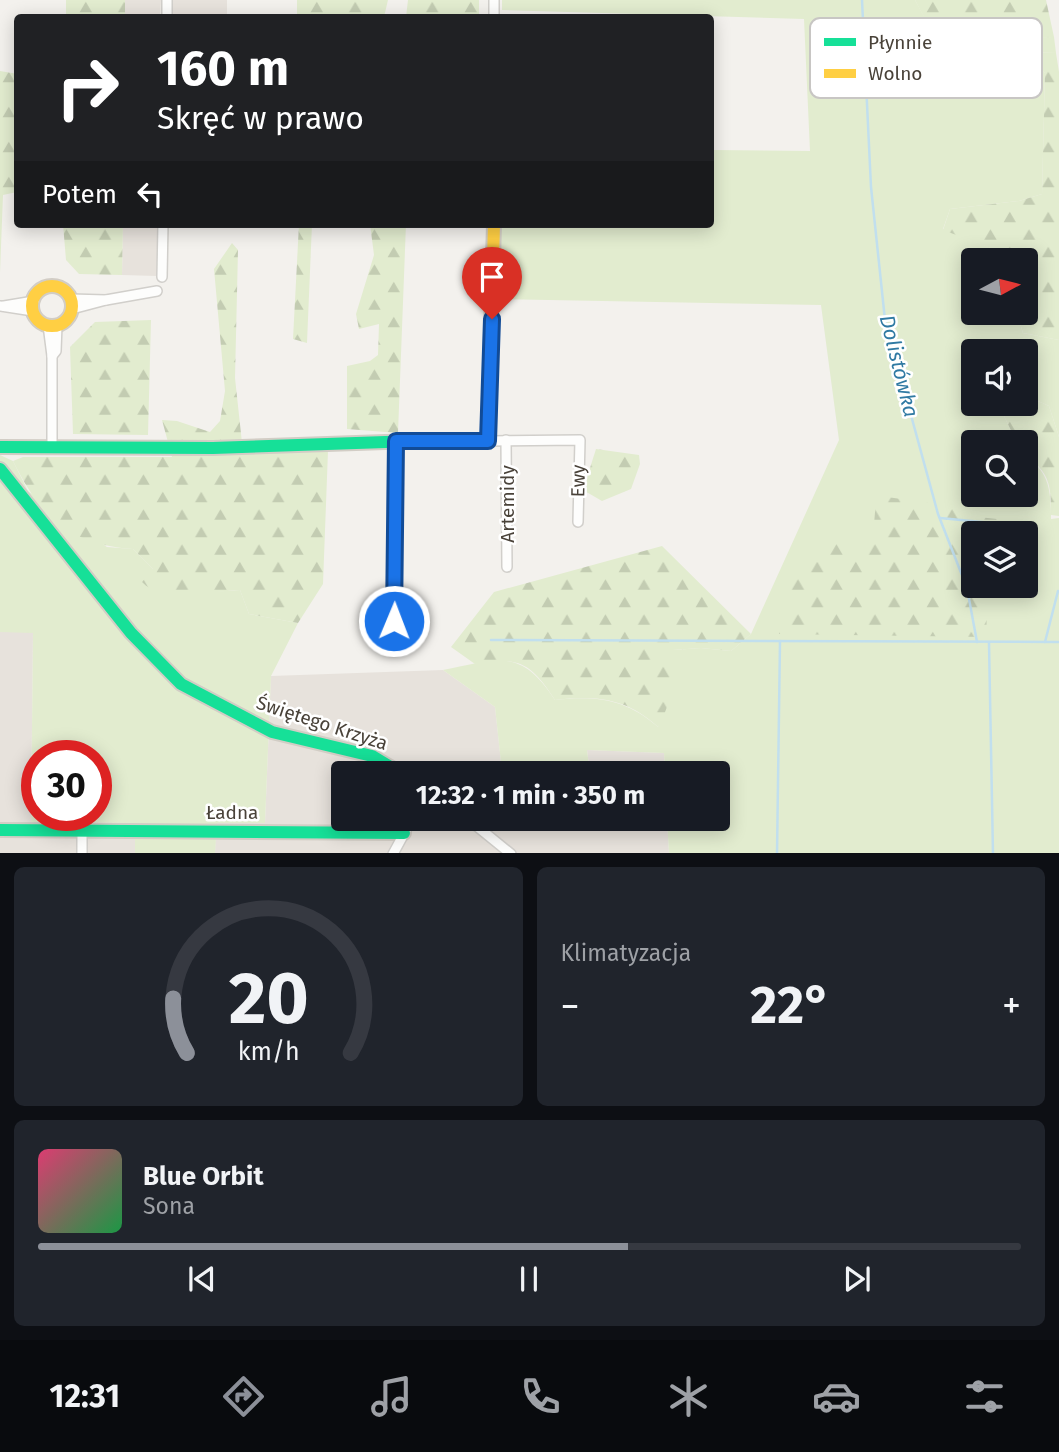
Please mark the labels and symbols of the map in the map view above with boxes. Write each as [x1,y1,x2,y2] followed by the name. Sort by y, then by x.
[810,18,1042,98] legend
[868,31,932,54] text: Płynnie
[868,62,922,85] text: Wolno
[462,247,522,319] pin
[961,248,1038,326] north arrow
[874,312,924,420] water label: Dolistówka
[566,464,590,498] street label: Ewy
[496,465,519,543] street label: Artemidy
[357,584,431,658] position arrow
[253,691,391,755] street label: Świętego Krzyża
[21,740,112,831] speed limit sign: 30
[206,801,258,824] street label: Ładna

